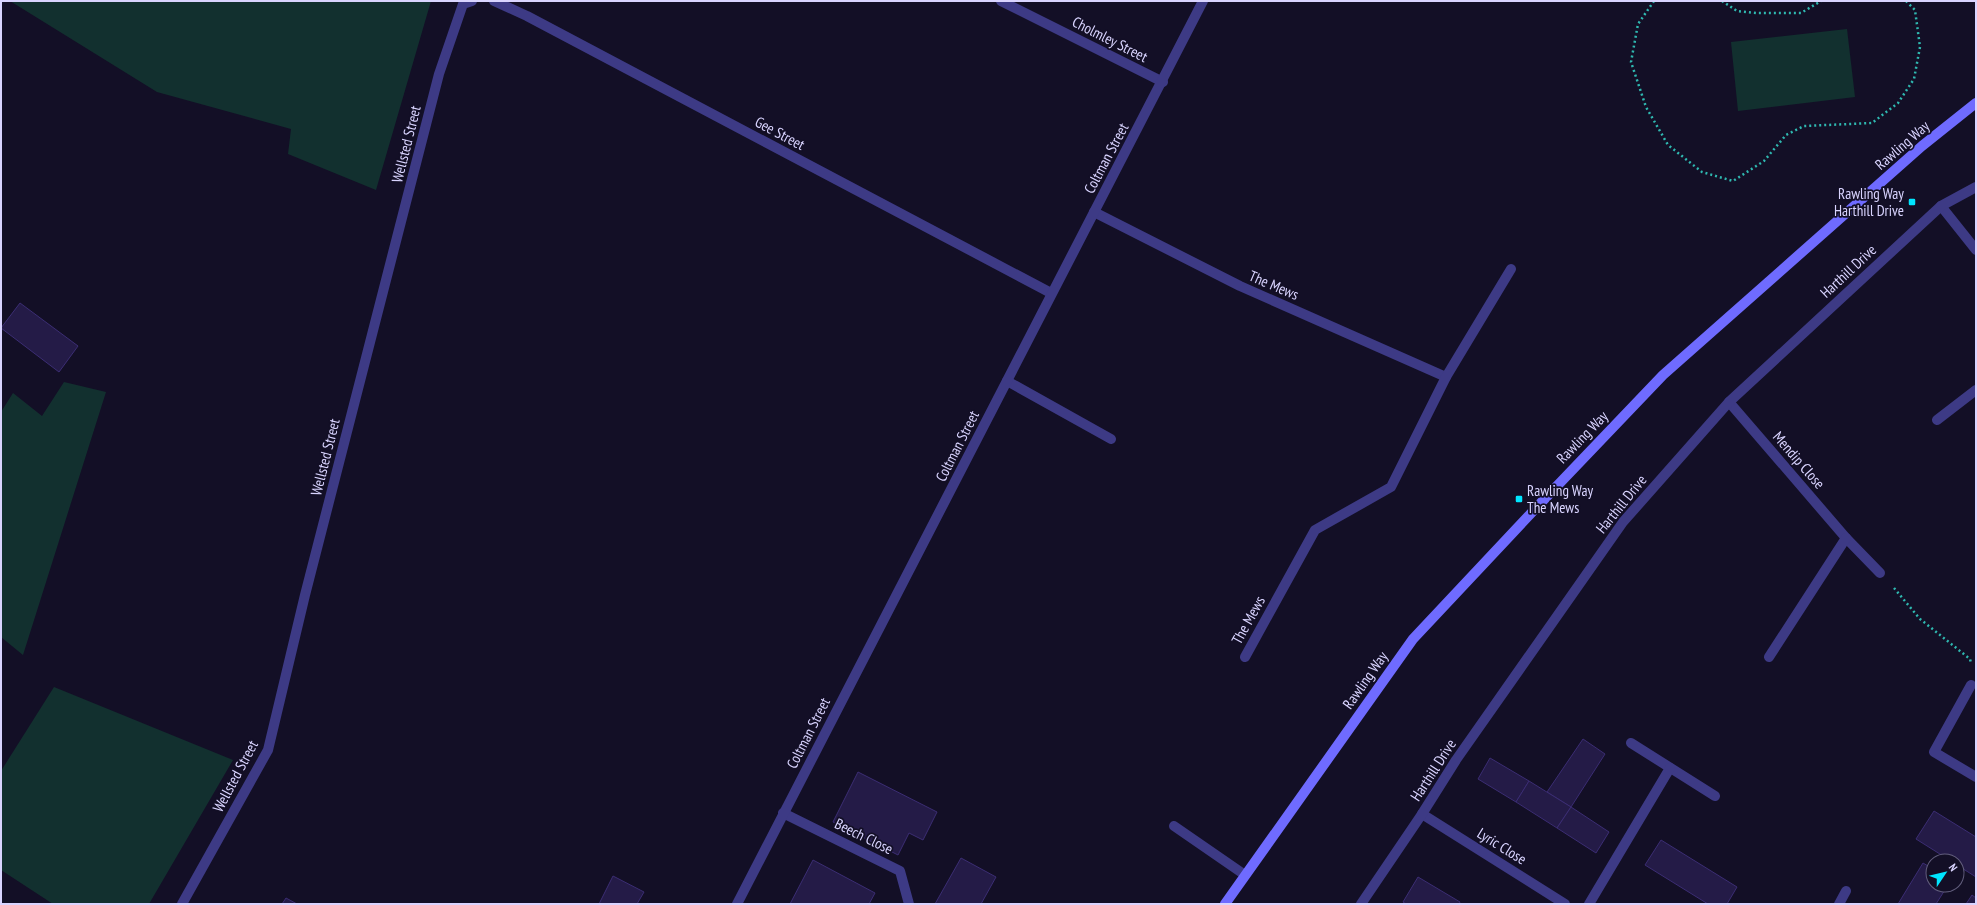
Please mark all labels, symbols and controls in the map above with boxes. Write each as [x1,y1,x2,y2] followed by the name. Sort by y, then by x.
[1069,12,1151,66] street label: Cholmley Street
[387,104,425,184] street label: Wellsted Street
[752,112,808,154] street label: Gee Street
[1871,116,1933,174] street label: Rawling Way
[1080,119,1132,197] street label: Coltman Street
[1834,184,1904,220] place label: Rawling Way Harthill Drive
[1907,197,1917,207] marker: Rawling Way Harthill Drive
[1816,240,1880,302] street label: Harthill Drive
[1246,266,1302,304] street label: The Mews
[1552,406,1612,467] street label: Rawling Way
[931,407,983,485] street label: Coltman Street
[306,417,344,497] street label: Wellsted Street
[1769,427,1829,493] street label: Mendip Close
[1592,471,1650,537] street label: Harthill Drive
[1527,481,1593,517] place label: Rawling Way The Mews
[1514,494,1524,504] marker: Rawling Way The Mews
[1227,593,1269,647] street label: The Mews
[1338,647,1392,712] street label: Rawling Way
[782,694,834,772] street label: Coltman Street
[1406,736,1460,804] street label: Harthill Drive
[208,737,262,815] street label: Wellsted Street
[832,814,896,858] street label: Beech Close
[1474,824,1530,868] street label: Lyric Close
[1925,853,1965,893] north arrow
[1946,861,1961,874] text: N

